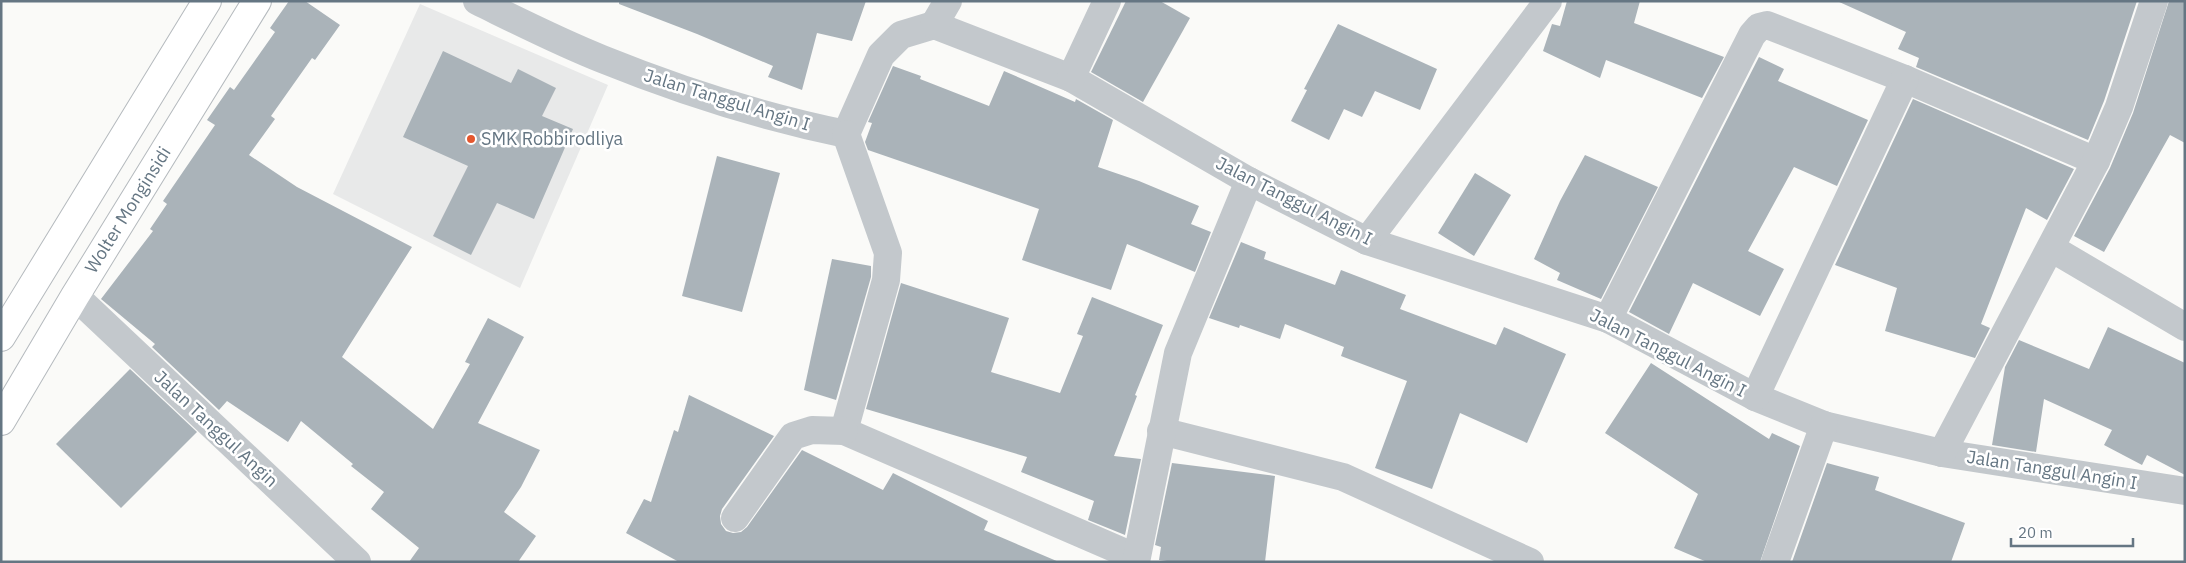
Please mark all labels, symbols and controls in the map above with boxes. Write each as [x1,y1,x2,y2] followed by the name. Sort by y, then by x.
[641,63,813,136] street label: Jalan Tanggul Angin I
[481,127,624,150] place label: SMK Robbirodliya
[465,133,477,145] marker: SMK Robbirodliya
[79,142,176,277] street label: Wolter Monginsidi
[1212,151,1376,250] street label: Jalan Tanggul Angin I
[1586,303,1750,402] street label: Jalan Tanggul Angin I
[150,365,283,492] street label: Jalan Tanggul Angin
[1965,445,2139,494] street label: Jalan Tanggul Angin I
[2011,516,2134,548] scale bar
[2018,523,2053,542] text: 20 m

